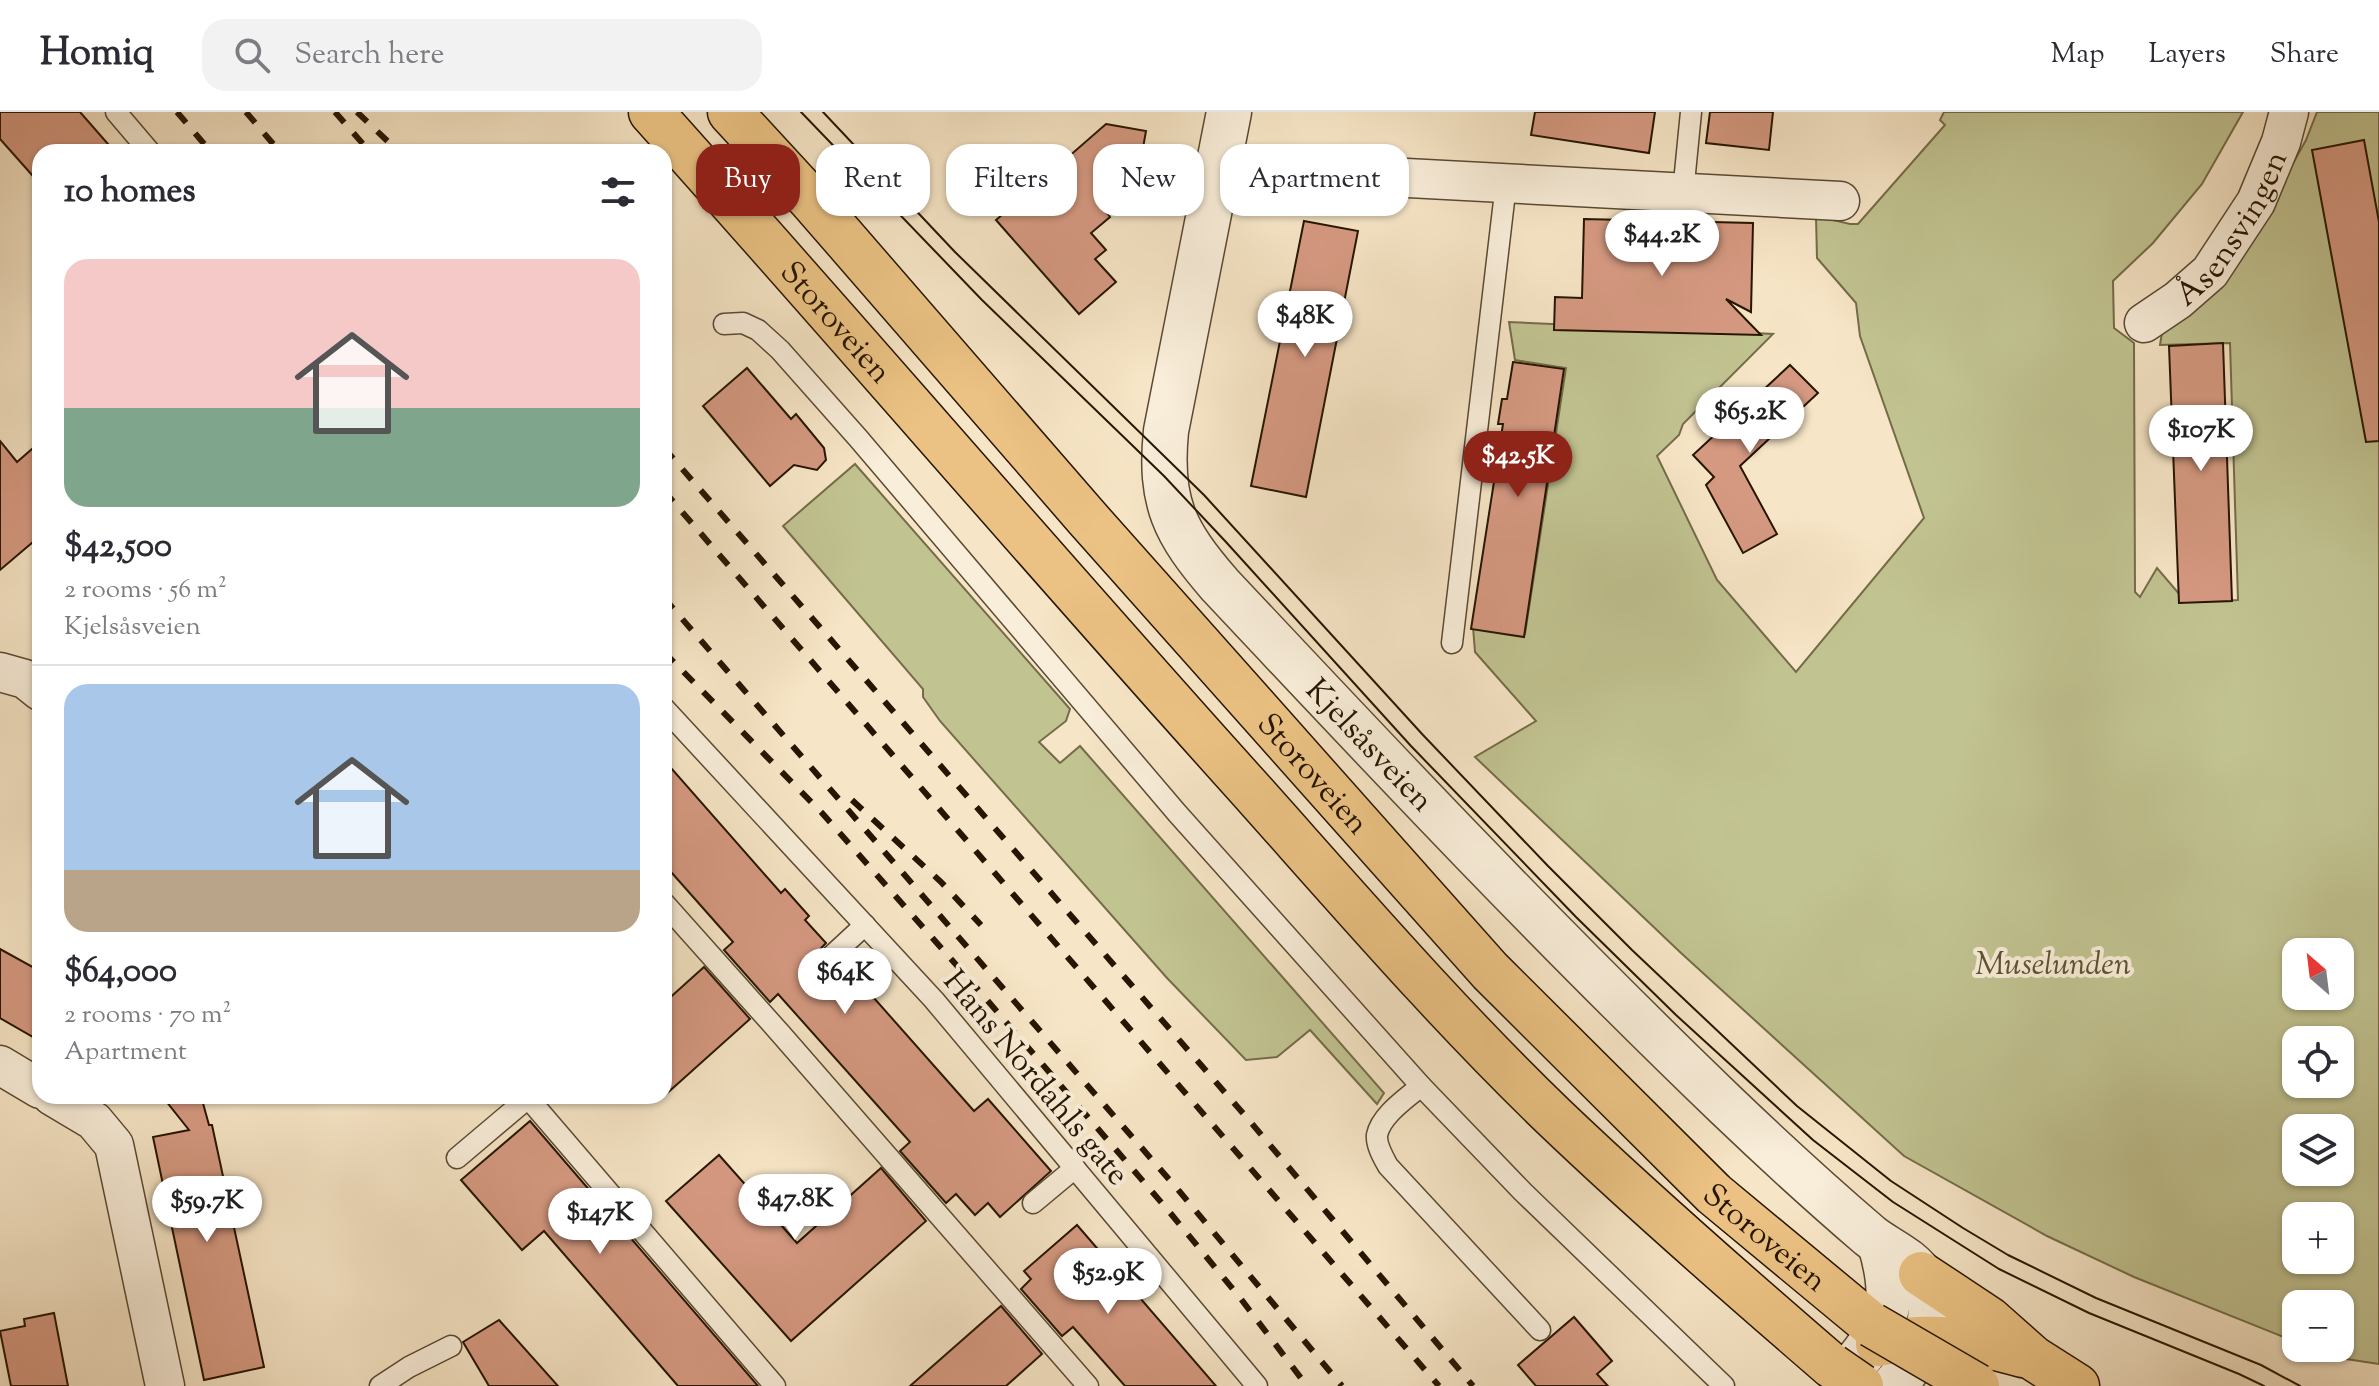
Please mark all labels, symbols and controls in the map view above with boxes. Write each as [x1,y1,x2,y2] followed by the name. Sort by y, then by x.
[202,19,762,91] search box
[40,28,154,82] text: Homiq
[230,33,274,77] icon: search
[294,34,445,77] text: Search here
[2051,35,2104,75] text: Map
[2148,35,2226,75] text: Layers
[2270,35,2339,75] text: Share
[696,144,800,216] chip: Buy
[816,144,930,216] chip: Rent
[946,144,1077,216] chip: Filters
[1093,144,1204,216] chip: New
[1220,144,1409,216] chip: Apartment
[2166,144,2301,319] street label: Åsensvingen
[64,168,196,217] text: 10 homes
[596,170,640,214] icon: filters
[1597,210,1727,278] pin: $44.2K
[1623,217,1701,254] text: $44.2K
[768,252,901,395] street label: Storoveien
[1258,291,1352,359] pin: $48K
[1276,298,1334,335] text: $48K
[280,311,424,455] icon: home
[1685,387,1815,455] pin: $65.2K
[1713,394,1787,431] text: $65.2K
[2145,405,2257,473] pin: $107K
[2167,412,2235,449] text: $107K
[1453,431,1583,499] pin: $42.5K
[1481,438,1555,475] text: $42.5K
[64,523,172,572] text: $42,500
[64,572,227,609] text: 2 rooms · 56 m²
[64,609,201,646] text: Kjelsåsveien
[1293,670,1443,824] street label: Kjelsåsveien
[1245,704,1379,846] street label: Storoveien
[280,736,424,880] icon: home
[2282,938,2354,1010] north arrow
[2282,938,2354,1362] map controls
[1975,943,2131,989] park label: Muselunden
[64,948,177,997] text: $64,000
[798,948,892,1016] pin: $64K
[816,955,874,992] text: $64K
[931,961,1139,1197] street label: Hans Nordahls gate
[64,997,231,1034] text: 2 rooms · 70 m²
[2282,1026,2354,1098] button: locate
[64,1034,187,1071] text: Apartment
[2282,1114,2354,1186] button: layers
[730,1174,860,1242] pin: $47.8K
[1691,1174,1836,1305] street label: Storoveien
[142,1176,272,1244] pin: $59.7K
[756,1181,834,1218] text: $47.8K
[170,1183,244,1220] text: $59.7K
[544,1188,656,1256] pin: $147K
[566,1195,634,1232] text: $147K
[2282,1202,2354,1274] button: +
[1043,1248,1173,1316] pin: $52.9K
[1072,1255,1144,1292] text: $52.9K
[2282,1290,2354,1362] button: −

